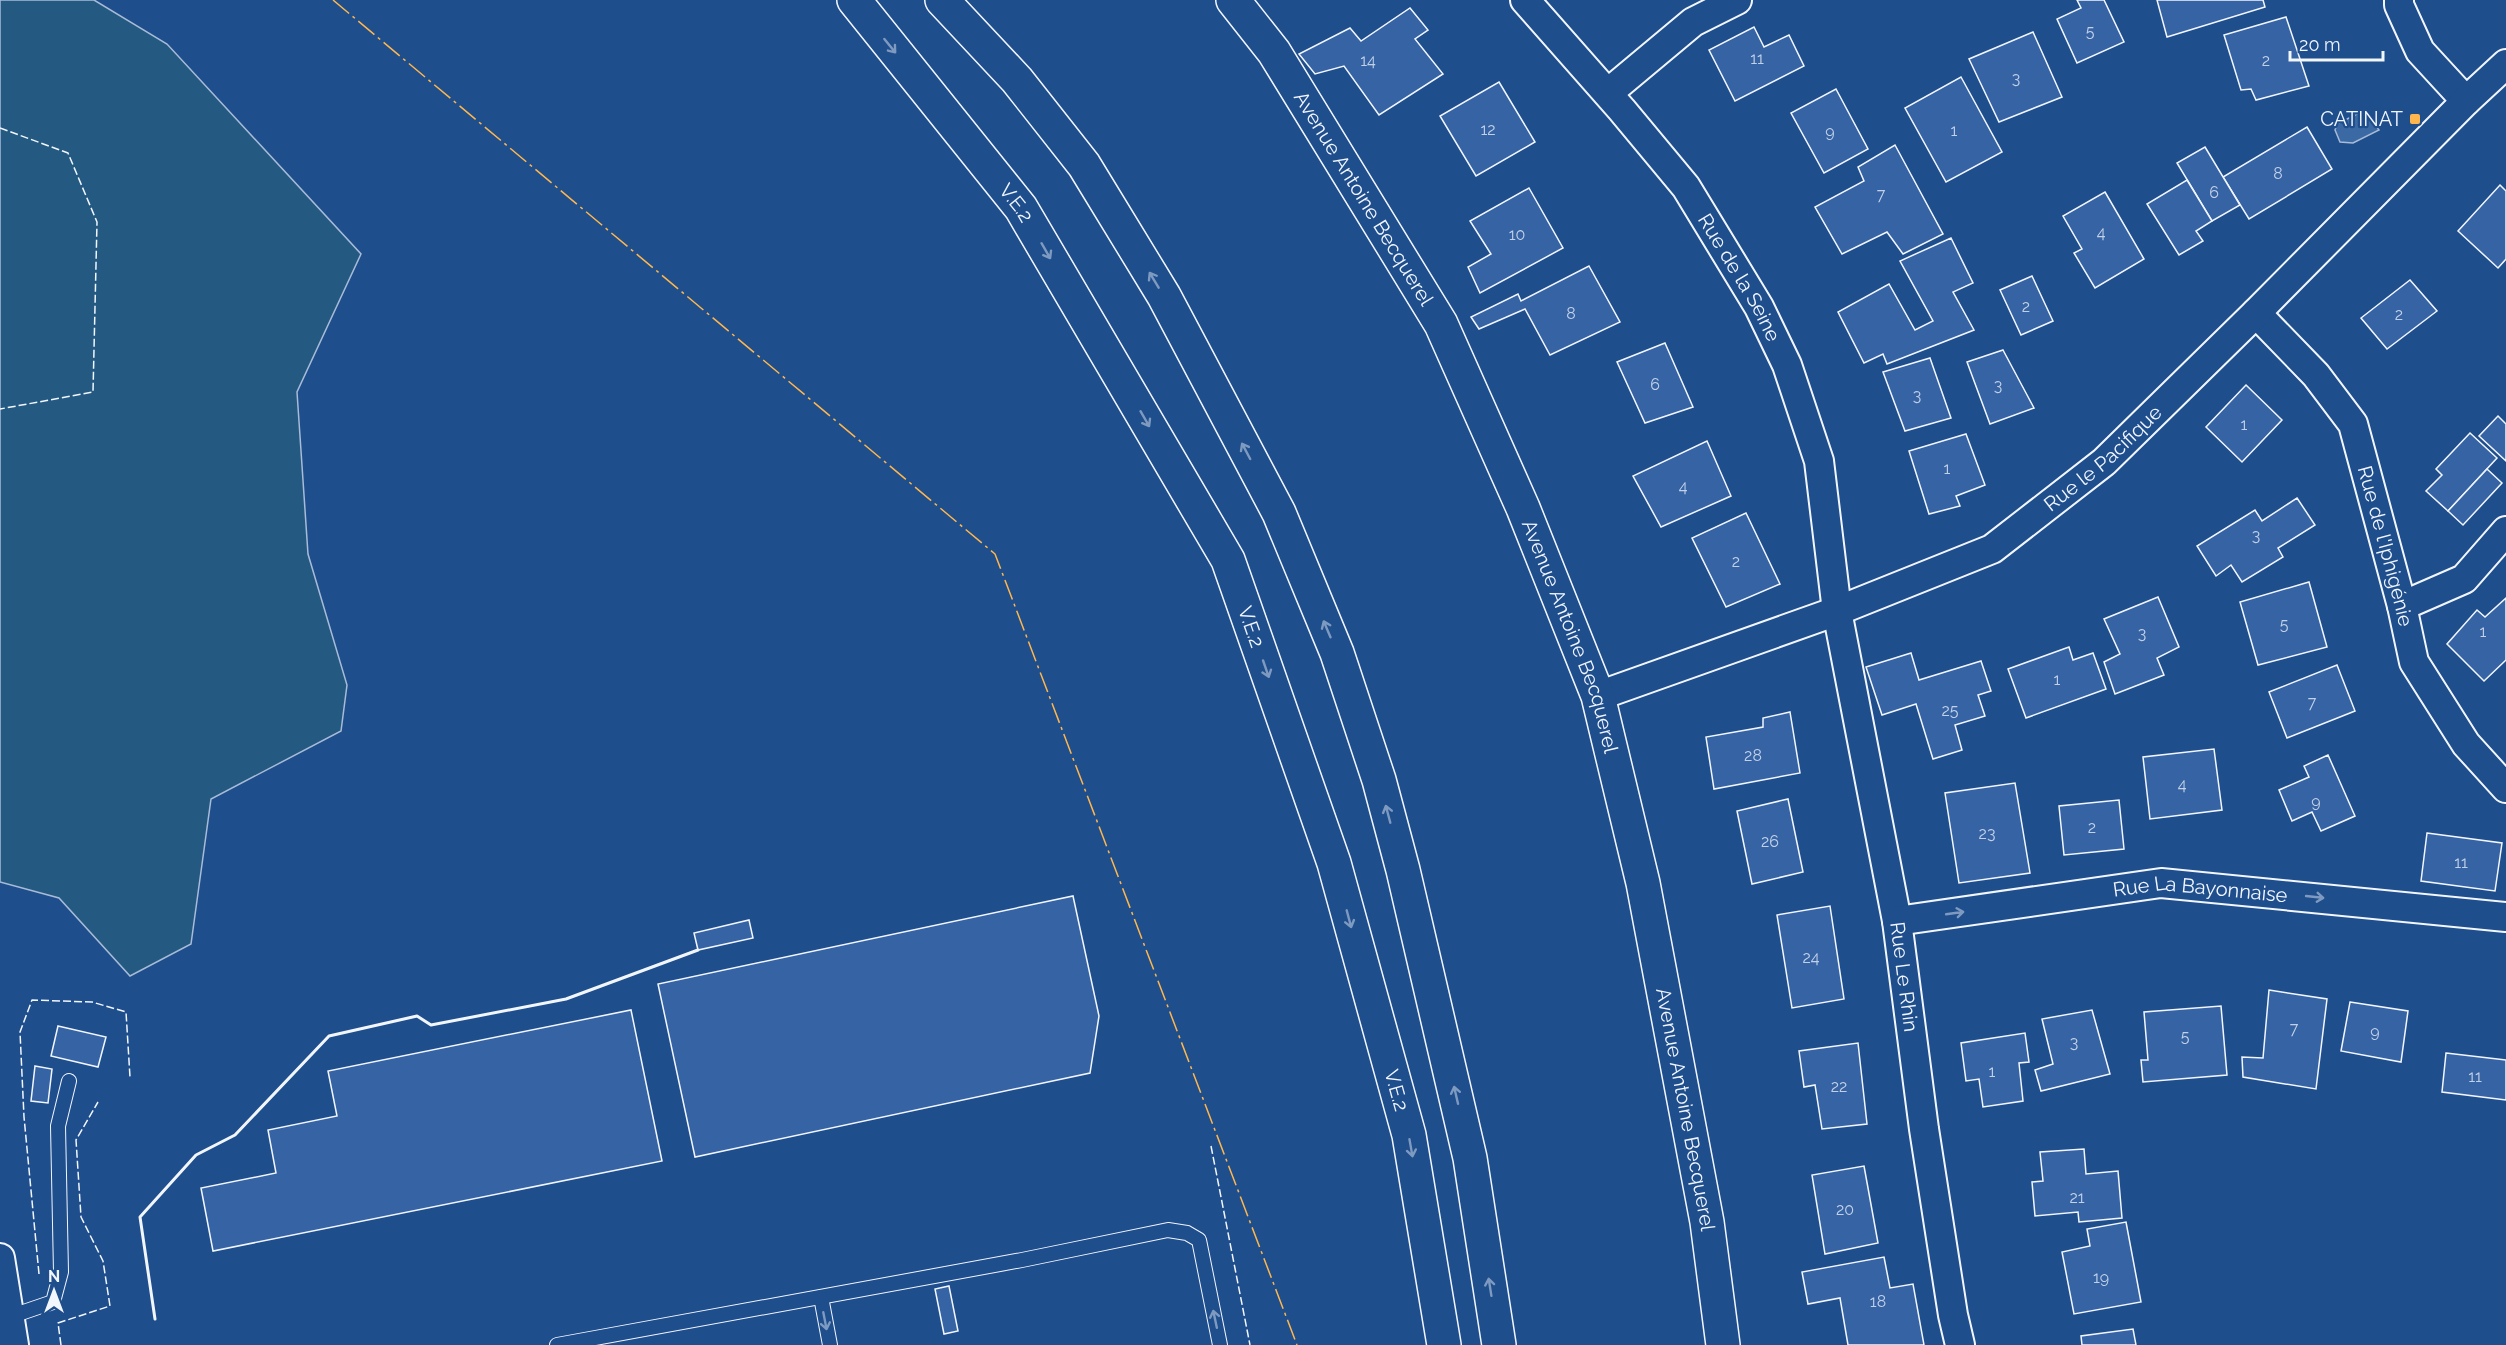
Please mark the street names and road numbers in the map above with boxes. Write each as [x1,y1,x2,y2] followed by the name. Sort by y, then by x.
[1289,87,1439,310] street label: Avenue Antoine Becquerel
[994,179,1039,226] street label: V.E.2
[1693,209,1786,346] street label: Rue de la Seine
[2039,400,2167,516] street label: Rue le Pacifique
[2353,463,2418,629] street label: Rue de l'Iphigénie
[1517,516,1623,756] street label: Avenue Antoine Becquerel
[1233,603,1270,651] street label: V.E.2
[2111,870,2289,907] street label: Rue La Bayonnaise
[1885,920,1923,1033] street label: Rue Le Rhin
[1651,986,1720,1233] street label: Avenue Antoine Becquerel
[1380,1067,1414,1114] street label: V.E.2

